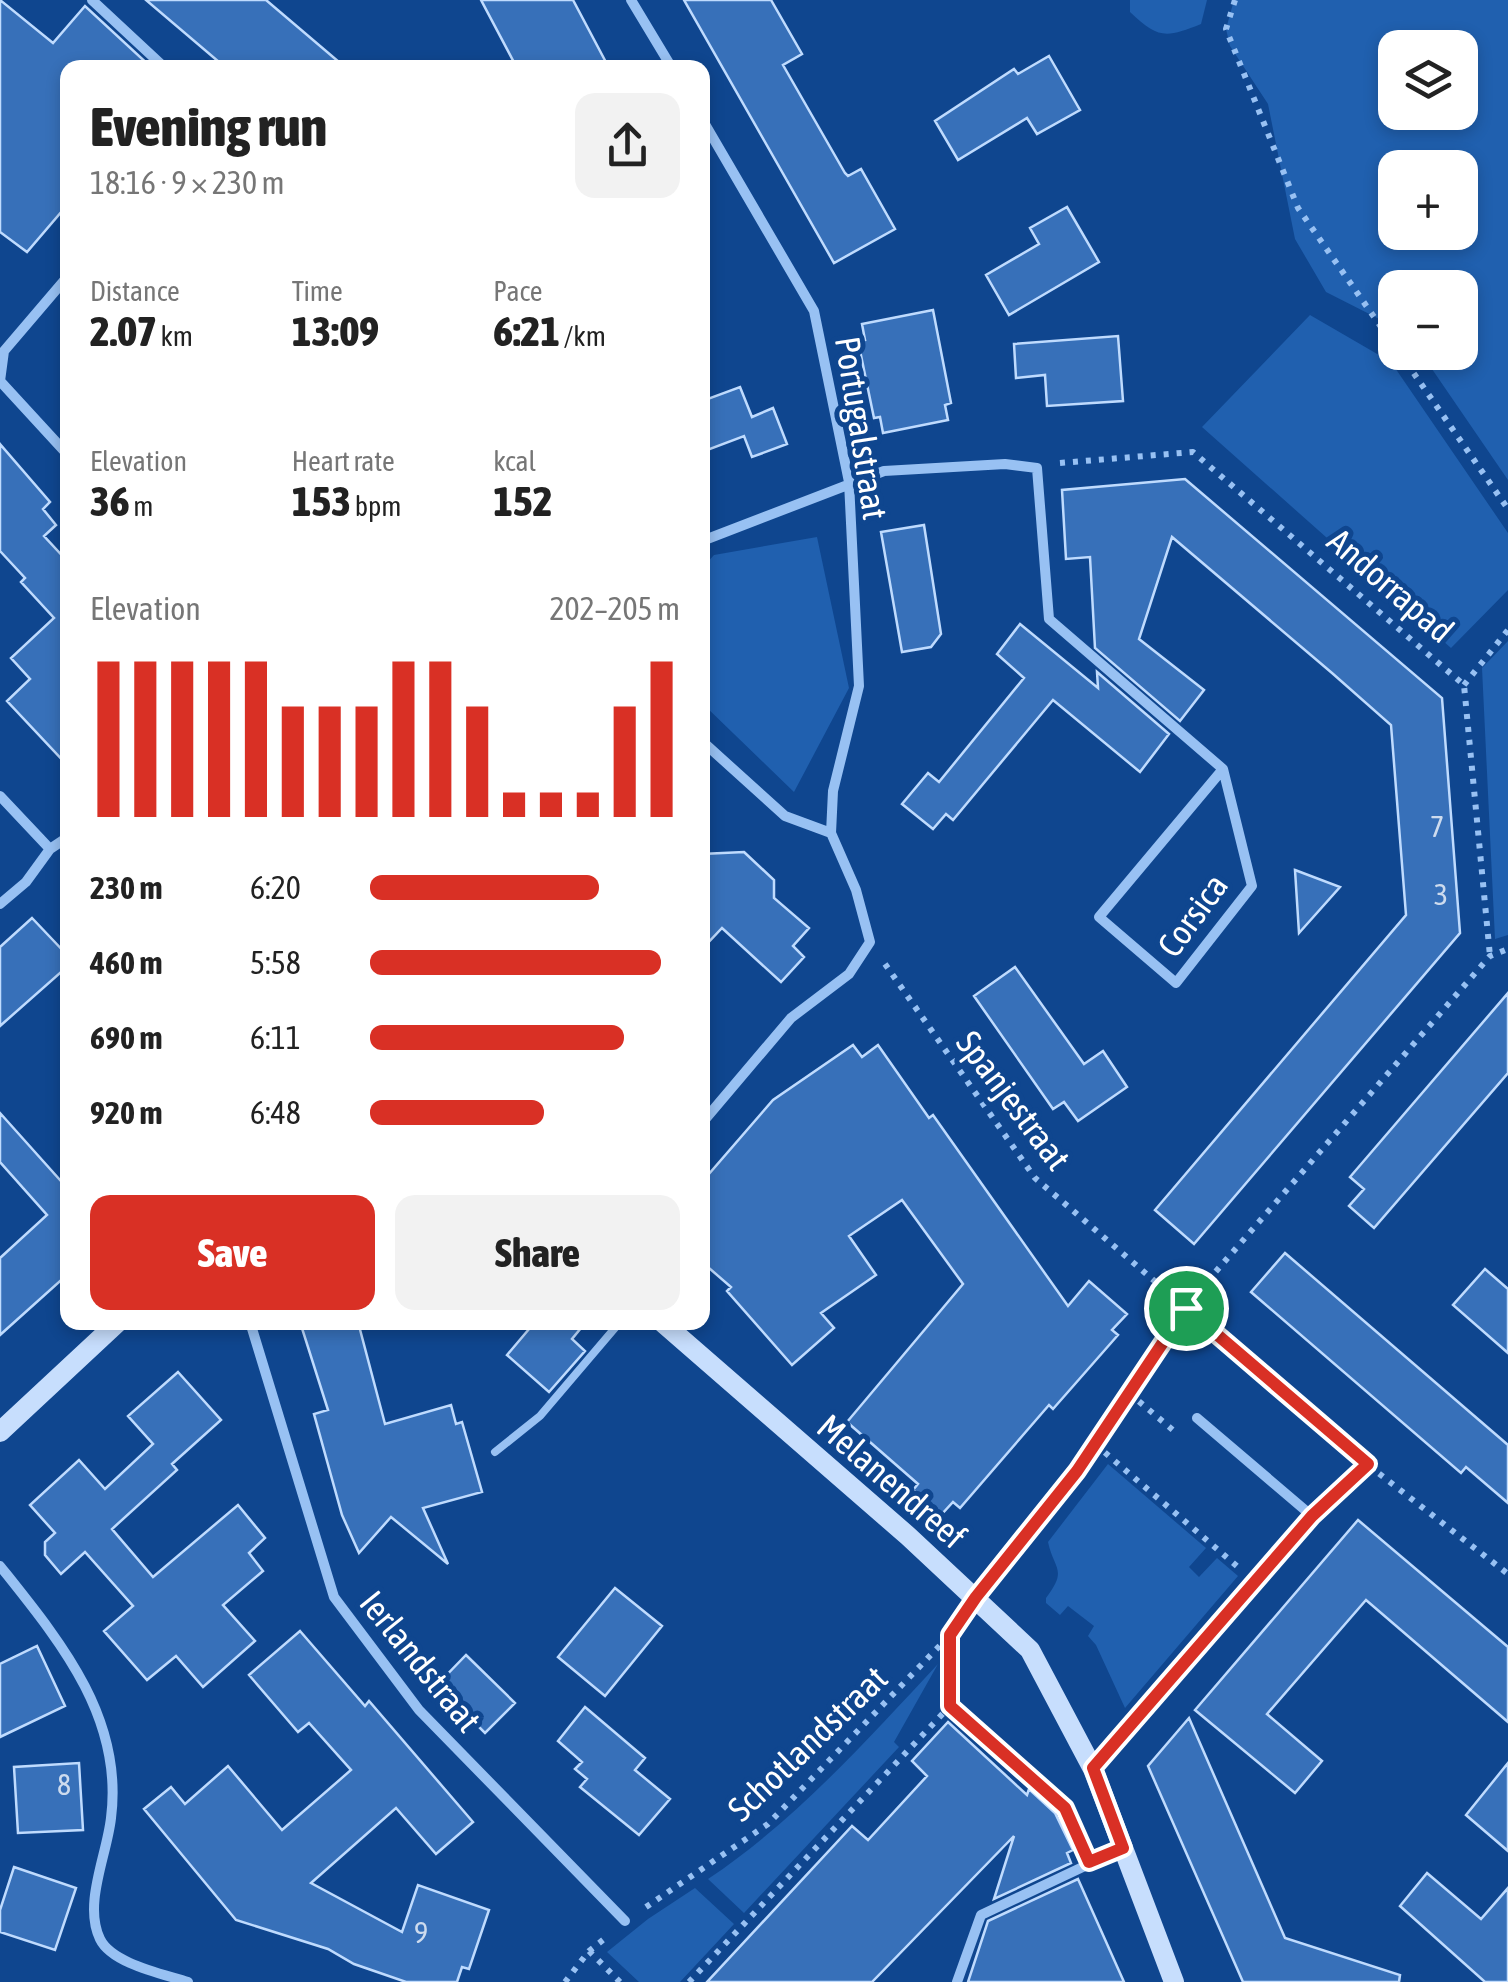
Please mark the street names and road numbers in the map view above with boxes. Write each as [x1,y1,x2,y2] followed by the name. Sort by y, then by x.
[828,334,896,522] street label: Portugalstraat
[1320,520,1462,650] street label: Andorrapad
[1149,866,1235,964] street label: Corsica
[949,1023,1079,1177] street label: Spanjestraat
[810,1406,974,1556] street label: Melanendreef
[352,1583,490,1739] street label: Ierlandstraat
[719,1657,895,1829] street label: Schotlandstraat

